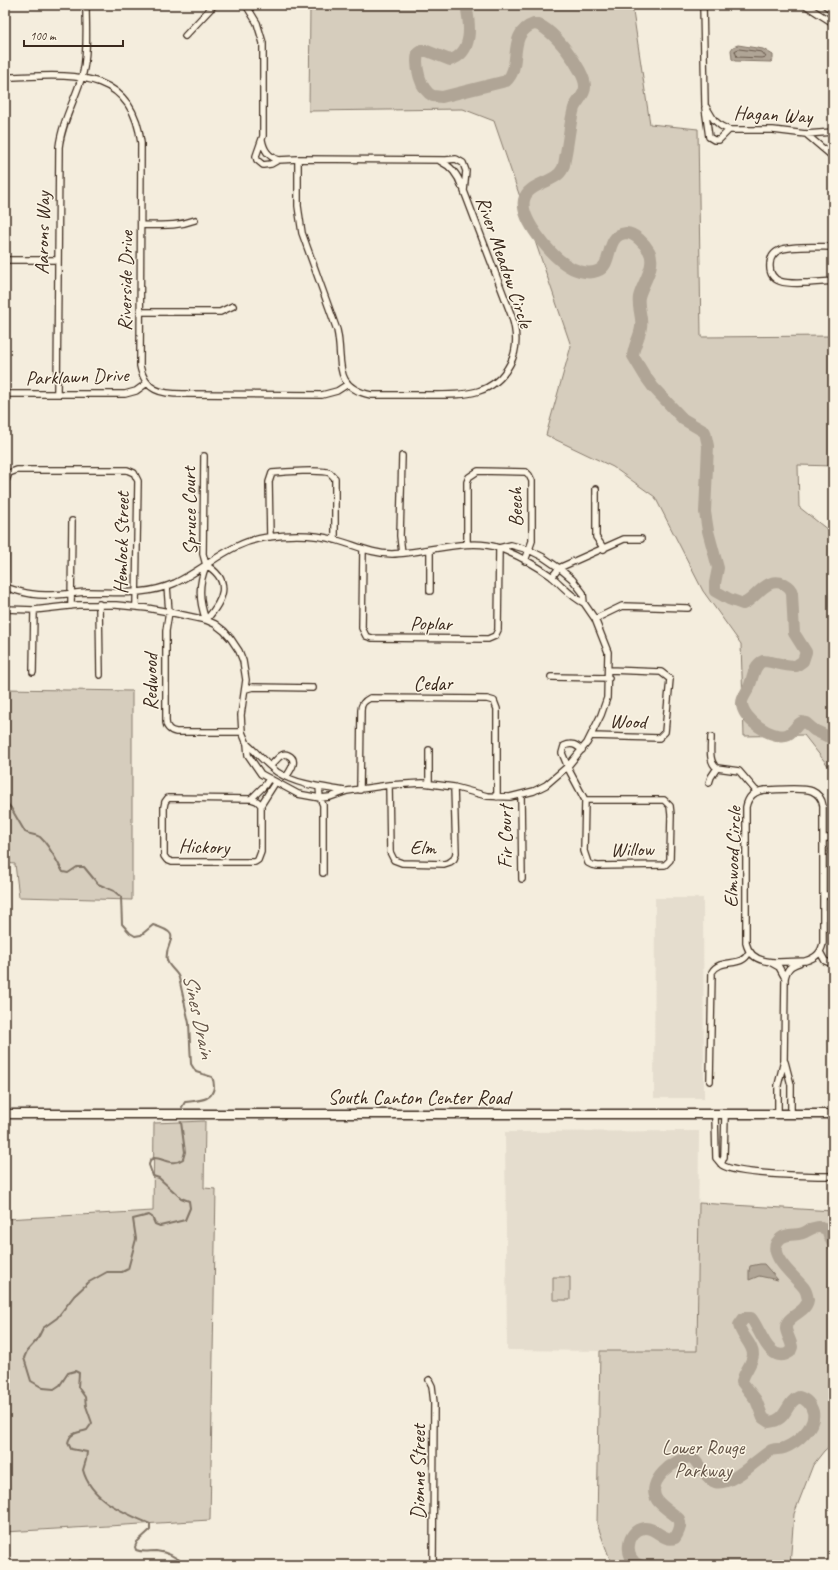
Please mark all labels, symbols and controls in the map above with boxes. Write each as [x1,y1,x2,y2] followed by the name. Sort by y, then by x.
[24,22,123,48] scale bar
[30,28,57,44] text: 100 m
[733,100,815,129] street label: Hagan Way
[29,189,56,275] street label: Aarons Way
[470,193,539,333] street label: River Meadow Circle
[112,229,139,331] street label: Riverside Drive
[25,362,130,391] street label: Parklawn Drive
[176,464,203,555] street label: Spruce Court
[503,486,528,527] street label: Beech
[108,489,135,594] street label: Hemlock Street
[410,611,454,636] street label: Poplar
[138,650,163,711] street label: Redwood
[413,671,454,696] street label: Cedar
[609,708,650,735] street label: Wood
[493,802,518,868] street label: Fir Court
[718,805,747,908] street label: Elmwood Circle
[178,833,232,860] street label: Hickory
[409,835,438,861] street label: Elm
[610,837,655,862] street label: Willow
[177,972,221,1062] water label: Sines Drain
[328,1085,513,1110] street label: South Canton Center Road
[406,1422,431,1520] street label: Dionne Street
[662,1435,746,1483] park label: Lower Rouge Parkway

